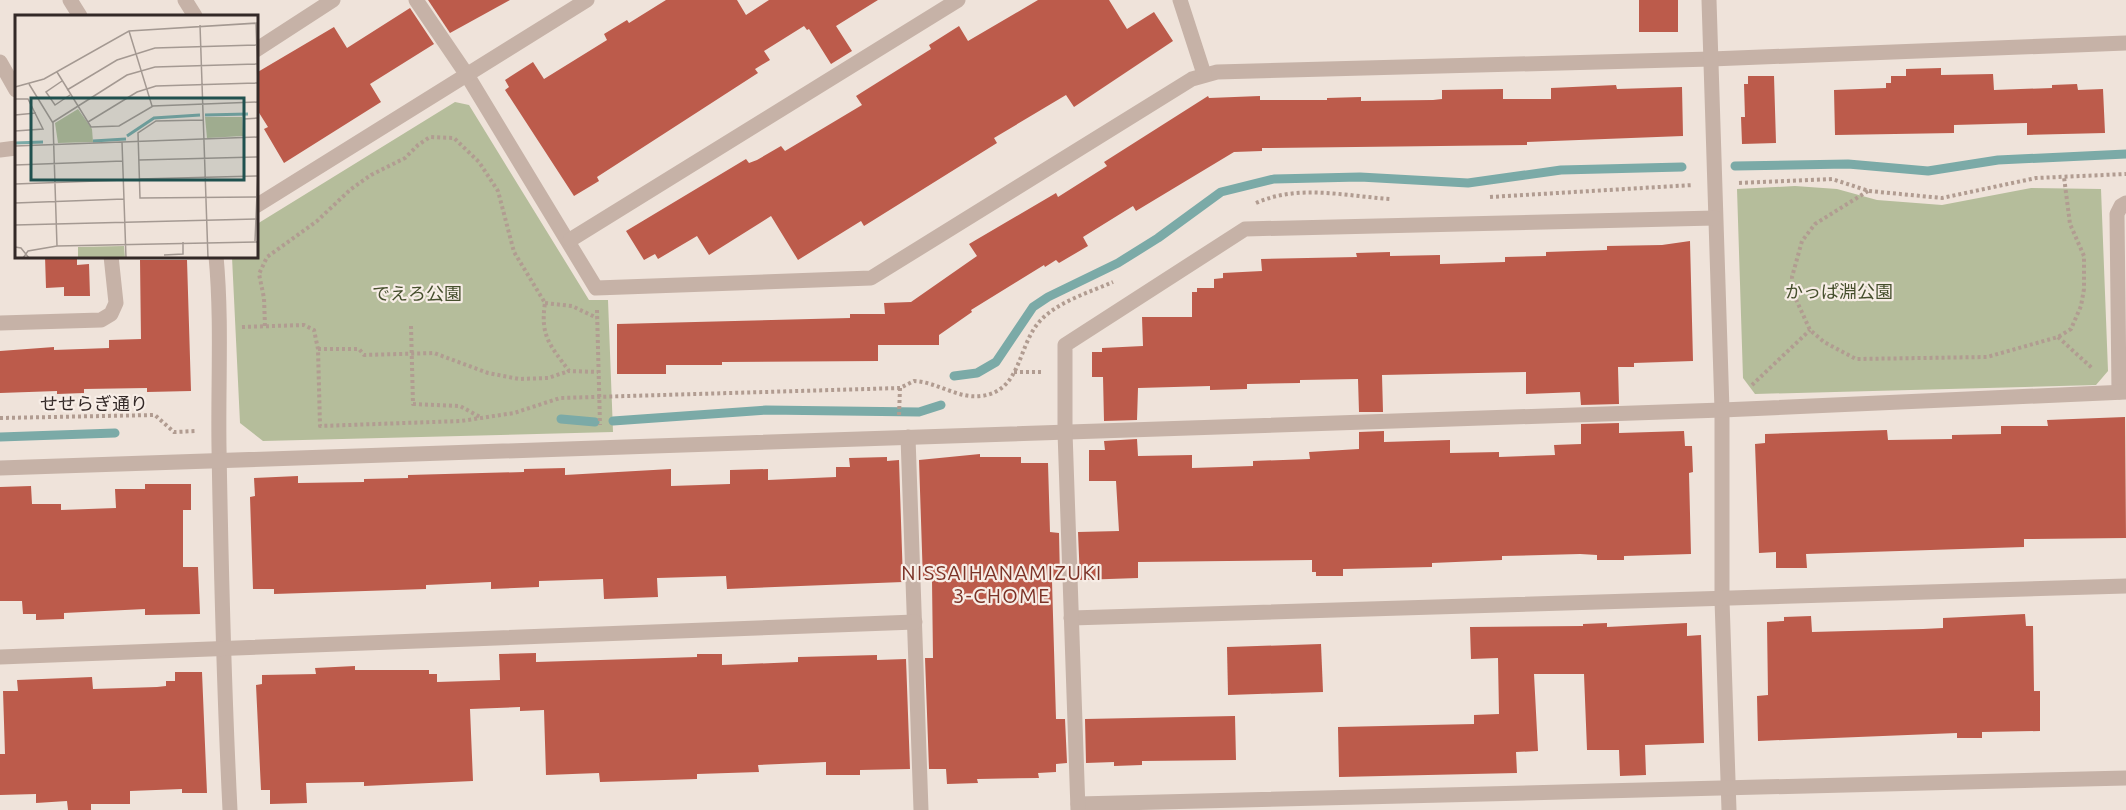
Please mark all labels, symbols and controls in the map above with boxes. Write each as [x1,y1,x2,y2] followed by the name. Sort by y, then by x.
[15,15,258,258] inset map
[1785,281,1893,301] park label: かっぱ淵公園
[372,283,462,303] park label: でえろ公園
[40,393,148,413] street label: せせらぎ通り
[901,561,1103,607] district label: NISSAIHANAMIZUKI 3-CHOME

